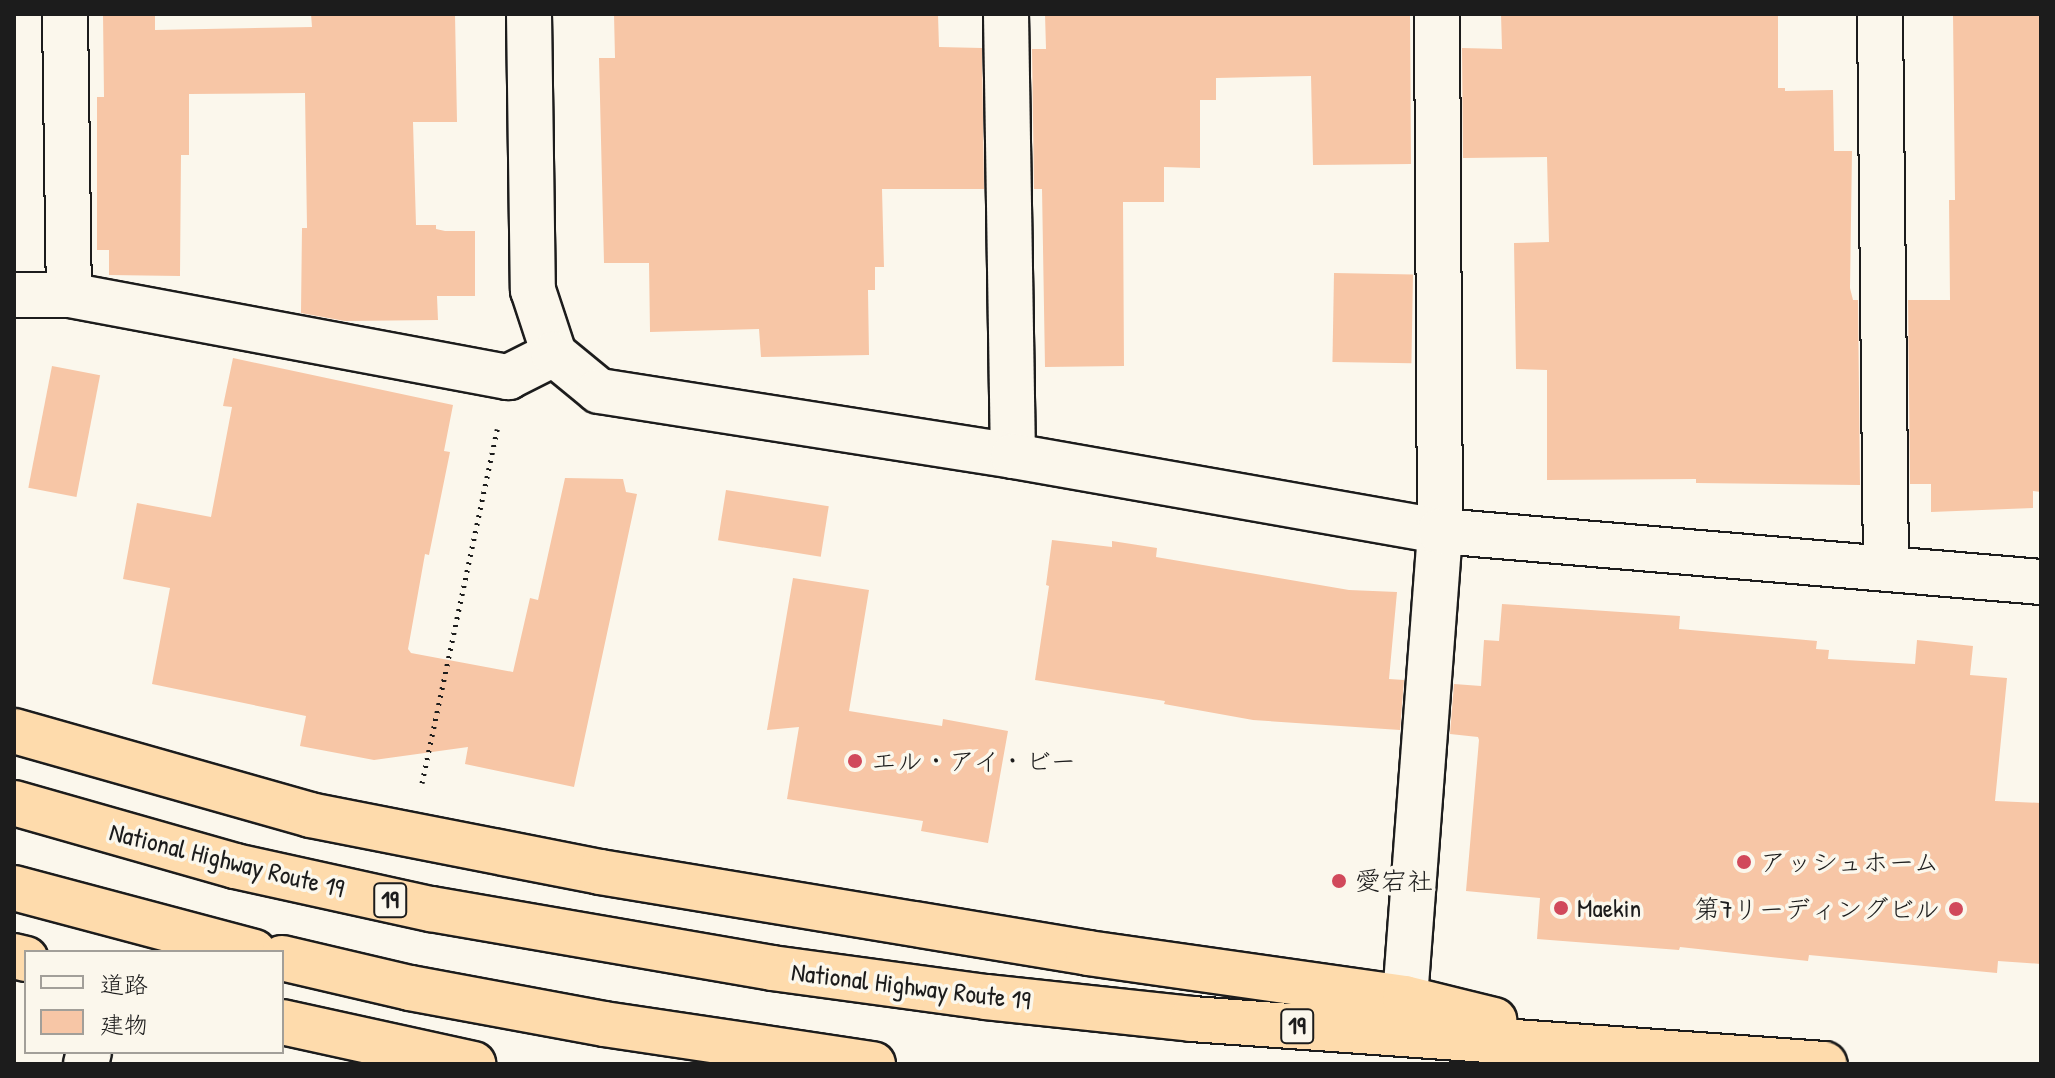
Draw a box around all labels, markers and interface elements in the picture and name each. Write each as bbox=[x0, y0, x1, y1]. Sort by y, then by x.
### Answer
place label: エル・アイ・ビー bbox=[871, 745, 1078, 777]
marker: エル・アイ・ビー bbox=[846, 752, 864, 770]
street label: National Highway Route 19 bbox=[106, 816, 348, 904]
place label: アッシュホーム bbox=[1760, 846, 1942, 878]
marker: アッシュホーム bbox=[1735, 853, 1753, 871]
place label: 愛宕社 bbox=[1355, 865, 1433, 897]
marker: 愛宕社 bbox=[1330, 872, 1348, 890]
road number: 19 bbox=[372, 880, 408, 920]
place label: Maekin bbox=[1577, 892, 1641, 924]
place label: 第7リーディングビル bbox=[1693, 893, 1940, 925]
marker: Maekin bbox=[1552, 899, 1570, 917]
marker: 第7リーディングビル bbox=[1947, 900, 1965, 918]
legend bbox=[24, 950, 284, 1054]
street label: National Highway Route 19 bbox=[790, 956, 1032, 1016]
text: 道路 bbox=[100, 968, 148, 1000]
road number: 19 bbox=[1279, 1006, 1315, 1046]
text: 建物 bbox=[100, 1008, 148, 1040]

